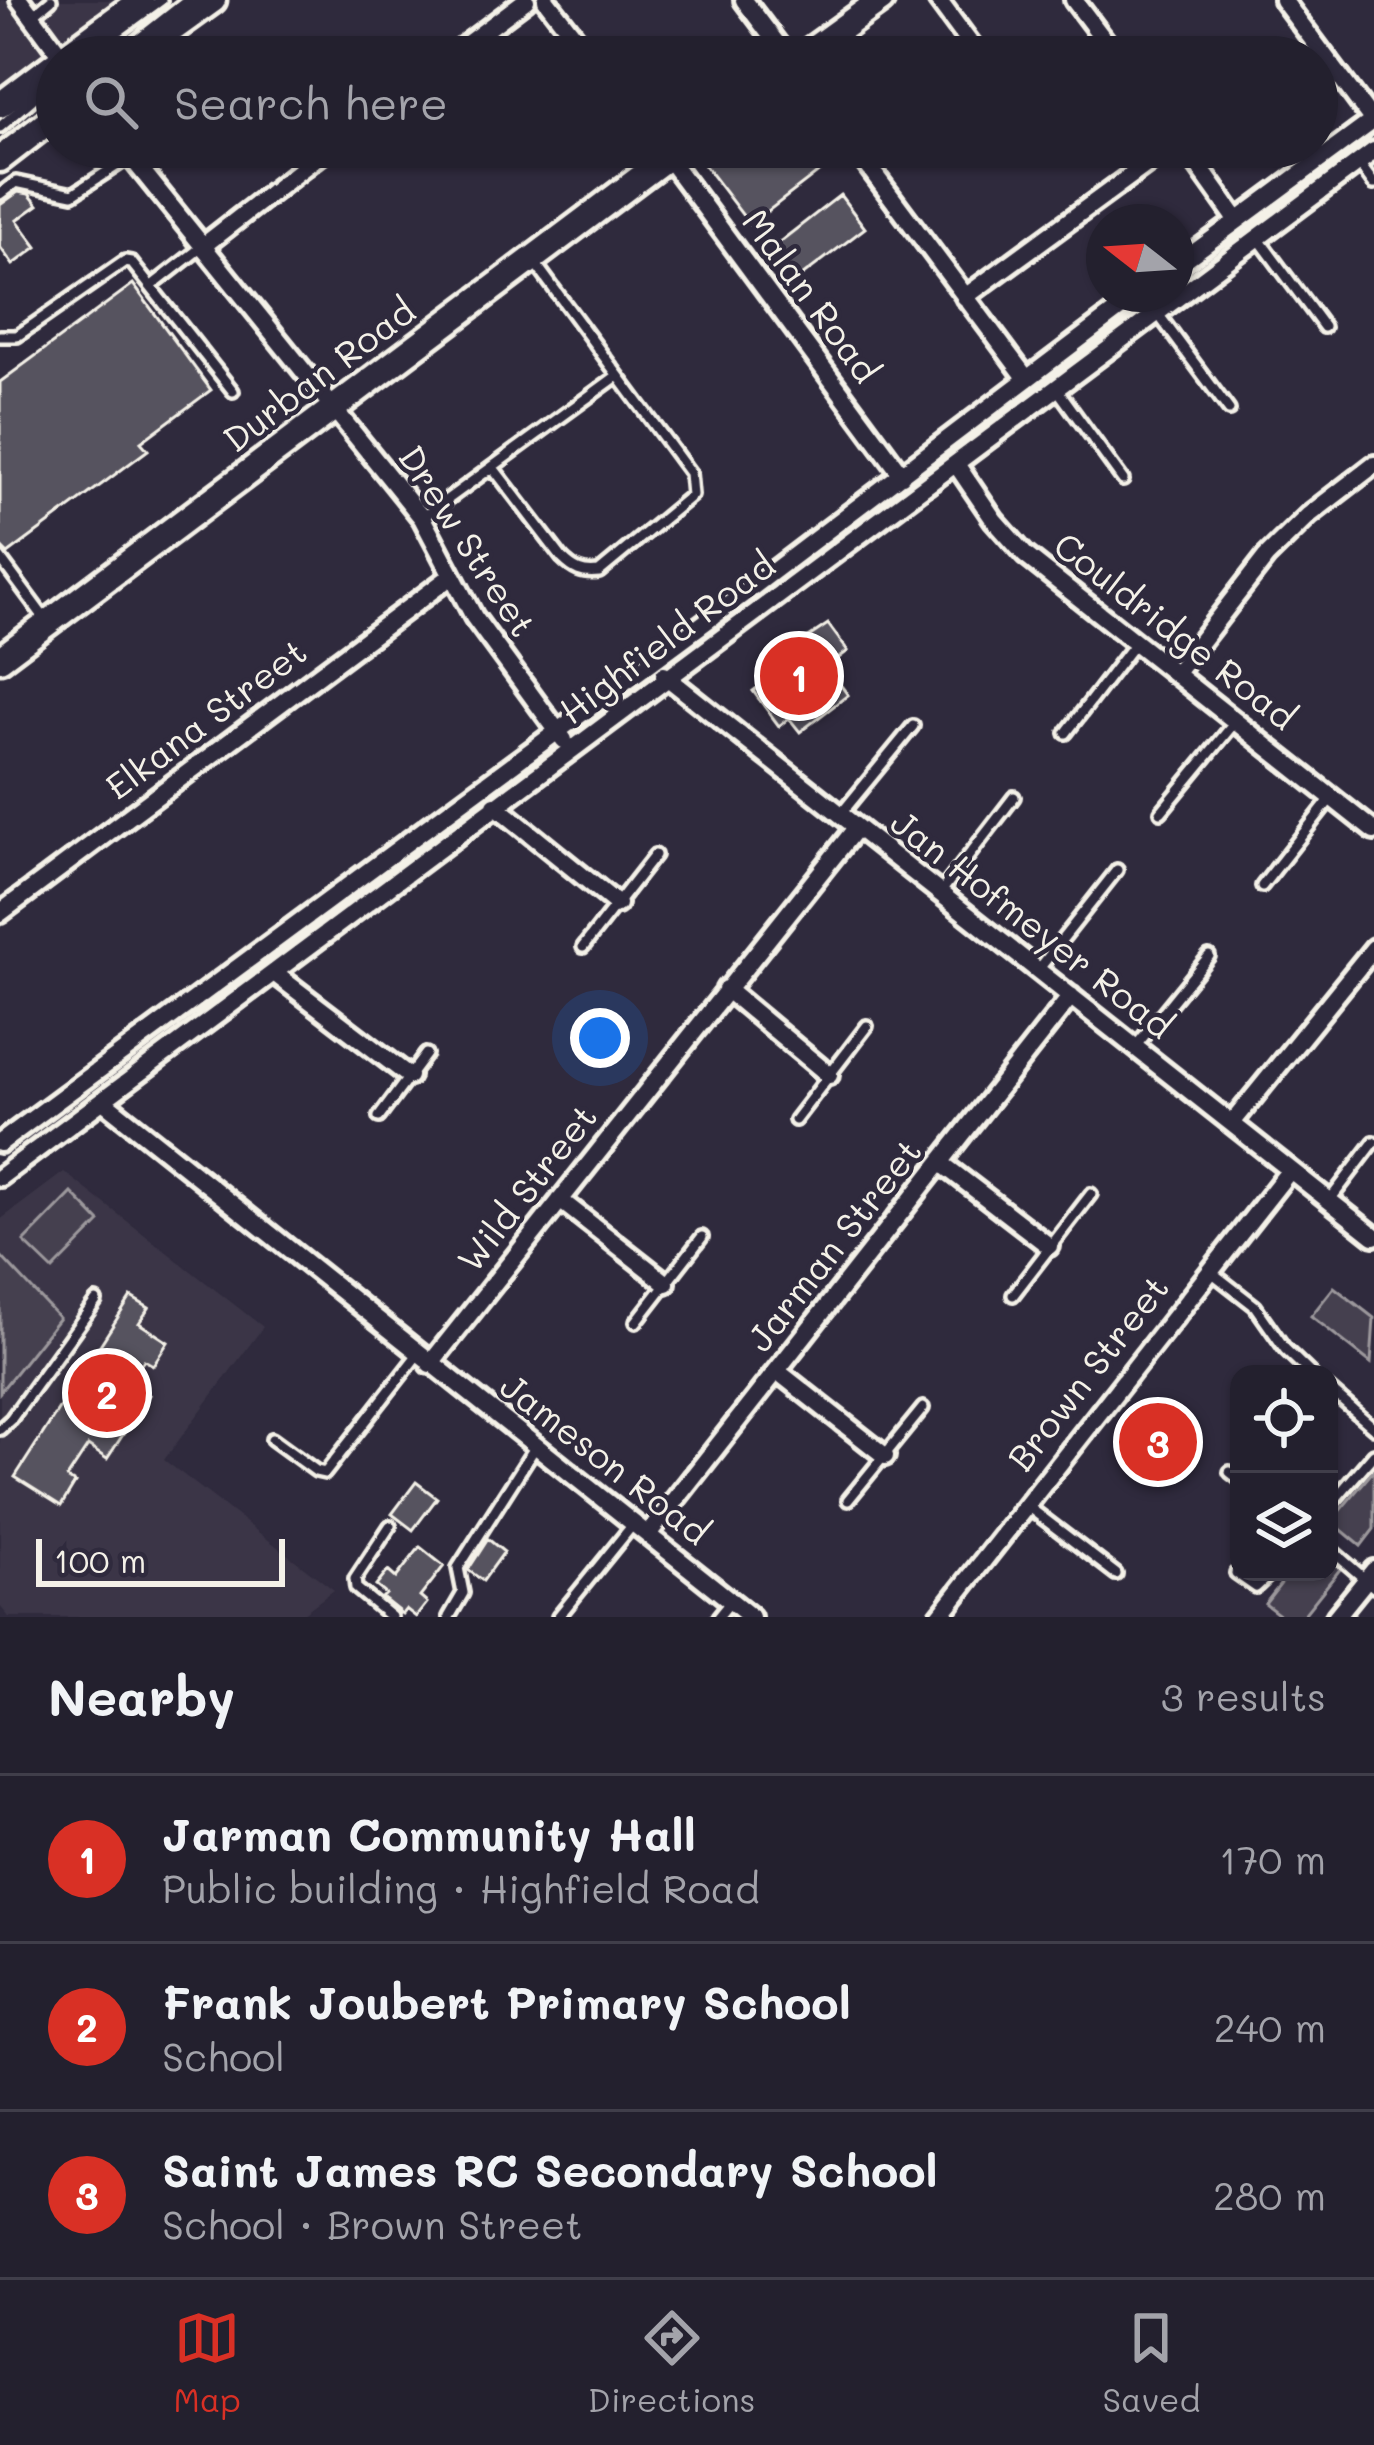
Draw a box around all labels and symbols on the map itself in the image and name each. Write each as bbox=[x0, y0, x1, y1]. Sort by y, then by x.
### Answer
street label: Malan Road bbox=[733, 199, 891, 391]
north arrow bbox=[1086, 204, 1194, 312]
street label: Durban Road bbox=[213, 286, 424, 461]
street label: Drew Street bbox=[389, 435, 548, 645]
street label: Couldridge Road bbox=[1045, 521, 1307, 739]
street label: Highfield Road bbox=[549, 540, 783, 733]
street label: Elkana Street bbox=[95, 627, 315, 809]
pin: 1 bbox=[760, 631, 838, 721]
street label: Jan Hofmeyer Road bbox=[882, 798, 1184, 1049]
your location bbox=[570, 1008, 630, 1068]
street label: Wild Street bbox=[446, 1094, 606, 1281]
street label: Jarman Street bbox=[735, 1128, 931, 1360]
street label: Brown Street bbox=[996, 1265, 1178, 1479]
pin: 2 bbox=[68, 1348, 146, 1438]
street label: Jameson Road bbox=[492, 1361, 720, 1554]
pin: 3 bbox=[1119, 1397, 1197, 1487]
scale bar bbox=[36, 1533, 285, 1586]

